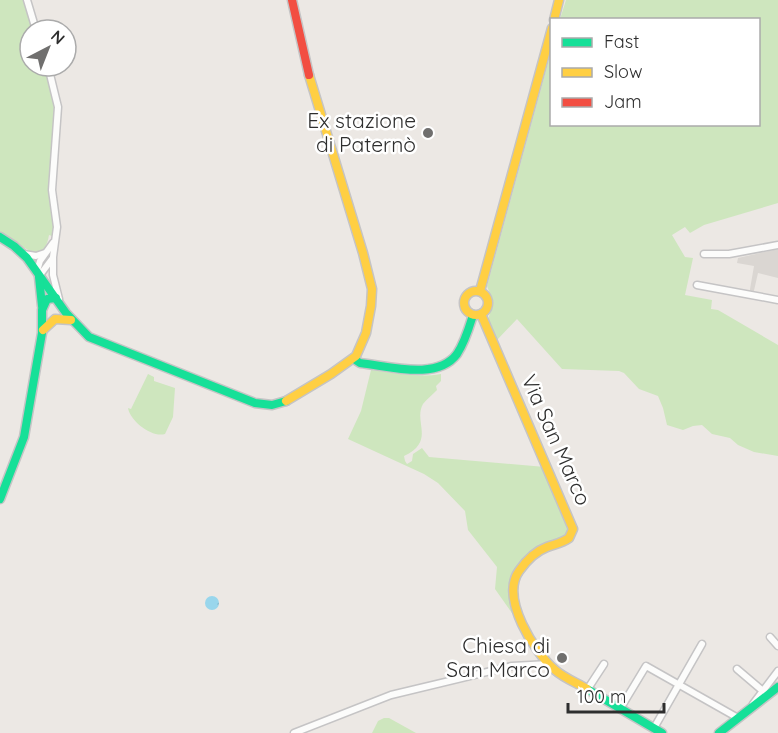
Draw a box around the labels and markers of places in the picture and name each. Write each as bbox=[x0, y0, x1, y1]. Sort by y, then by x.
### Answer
place label: Ex stazione di Paternò bbox=[307, 107, 416, 157]
marker: Ex stazione di Paternò bbox=[421, 126, 435, 140]
place label: Chiesa di San Marco bbox=[446, 632, 550, 682]
marker: Chiesa di San Marco bbox=[555, 651, 569, 665]

